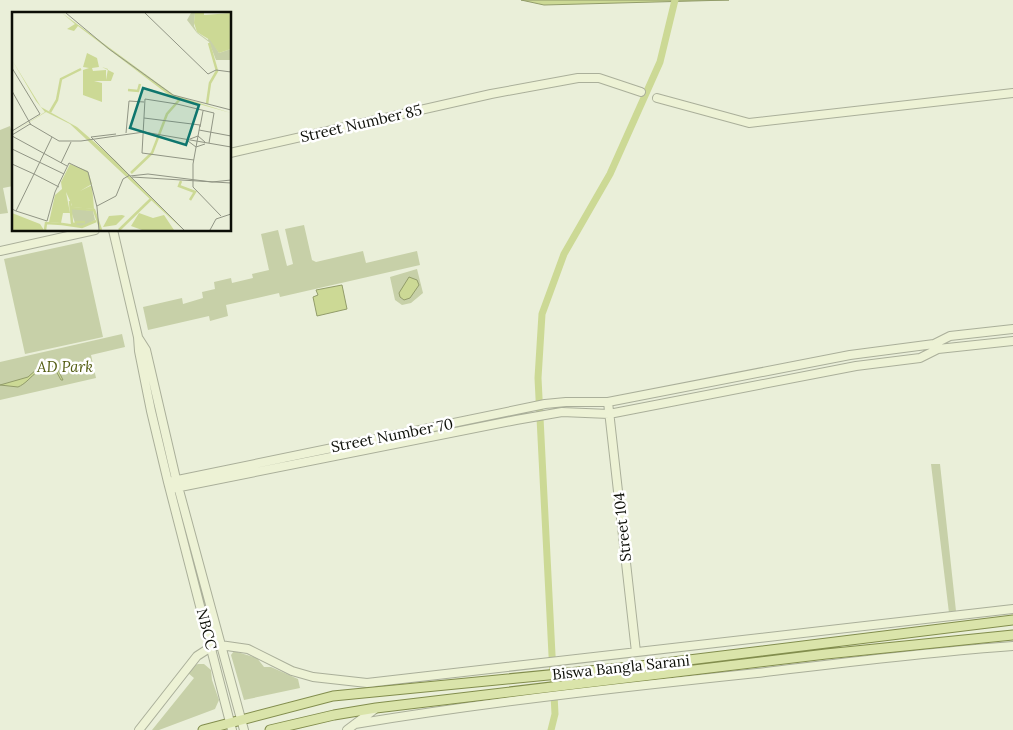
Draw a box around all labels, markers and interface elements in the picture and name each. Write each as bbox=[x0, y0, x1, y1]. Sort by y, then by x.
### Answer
inset map bbox=[12, 12, 231, 231]
street label: Street Number 85 bbox=[298, 100, 424, 146]
park label: AD Park bbox=[36, 357, 93, 376]
street label: Street Number 70 bbox=[329, 414, 455, 456]
street label: Street 104 bbox=[609, 492, 635, 562]
street label: NBCC bbox=[193, 606, 221, 652]
street label: Biswa Bangla Sarani bbox=[551, 650, 691, 684]

